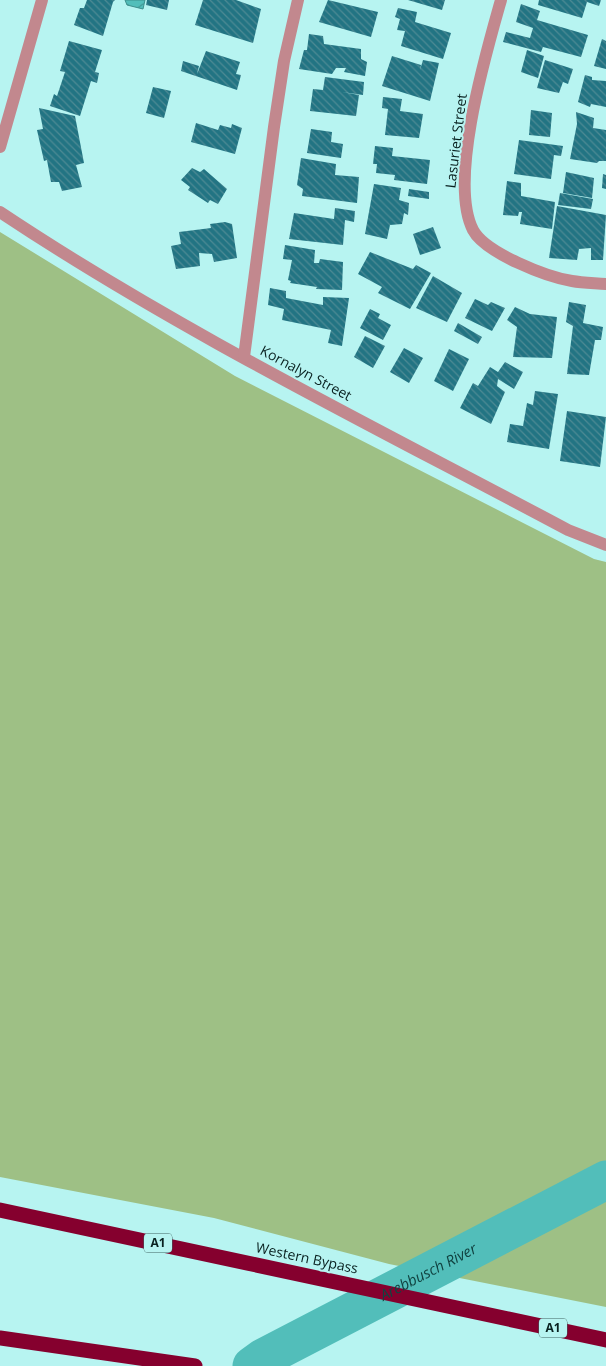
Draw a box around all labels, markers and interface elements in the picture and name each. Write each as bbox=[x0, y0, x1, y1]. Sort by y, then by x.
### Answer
street label: Lasuriet Street bbox=[440, 93, 471, 189]
street label: Kornalyn Street bbox=[257, 340, 355, 405]
road number: A1 bbox=[144, 1234, 172, 1252]
street label: Western Bypass bbox=[254, 1237, 360, 1278]
water label: Arebbusch River bbox=[375, 1237, 481, 1305]
road number: A1 bbox=[539, 1319, 567, 1338]

